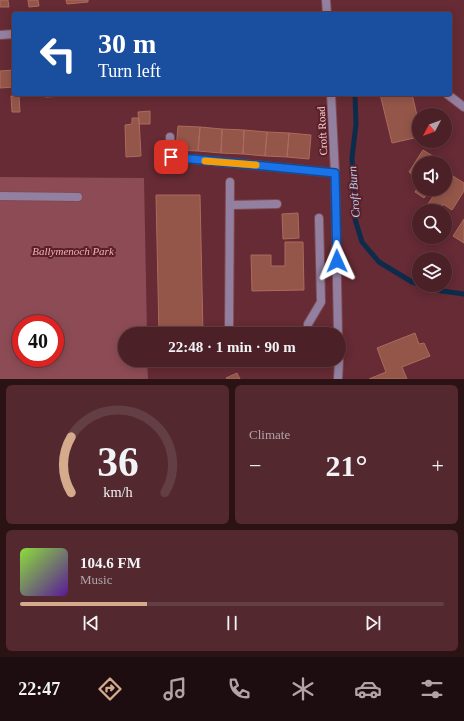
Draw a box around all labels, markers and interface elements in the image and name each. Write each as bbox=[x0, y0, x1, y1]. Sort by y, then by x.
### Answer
icon: left bbox=[32, 28, 84, 80]
text: 30 m bbox=[98, 28, 156, 59]
text: Turn left bbox=[98, 61, 161, 81]
street label: Croft Road bbox=[315, 106, 329, 156]
north arrow bbox=[412, 108, 452, 148]
map controls bbox=[412, 108, 452, 292]
pin bbox=[154, 140, 188, 174]
icon: arrive bbox=[160, 146, 182, 168]
button: sound bbox=[412, 156, 452, 196]
water label: Croft Burn bbox=[345, 166, 363, 218]
button: search bbox=[412, 204, 452, 244]
position arrow bbox=[316, 240, 358, 282]
park label: Ballymenoch Park bbox=[32, 245, 115, 257]
button: layers bbox=[412, 252, 452, 292]
speed limit sign: 40 bbox=[12, 315, 64, 367]
text: 22:48 · 1 min · 90 m bbox=[168, 339, 296, 355]
text: Climate bbox=[249, 427, 290, 442]
text: 36 bbox=[97, 438, 138, 484]
text: 21° bbox=[326, 449, 368, 482]
text: − bbox=[249, 453, 261, 478]
text: + bbox=[432, 453, 444, 478]
text: km/h bbox=[103, 483, 132, 499]
text: 104.6 FM bbox=[80, 555, 141, 571]
text: Music bbox=[80, 572, 113, 587]
icon: previous bbox=[80, 612, 102, 634]
icon: pause bbox=[221, 612, 243, 634]
icon: next bbox=[362, 612, 384, 634]
icon: directions bbox=[96, 675, 124, 703]
icon: music bbox=[161, 675, 189, 703]
icon: phone bbox=[225, 675, 253, 703]
icon: climate bbox=[289, 675, 317, 703]
icon: car bbox=[354, 675, 382, 703]
icon: filters bbox=[418, 675, 446, 703]
text: 22:47 bbox=[18, 679, 60, 699]

